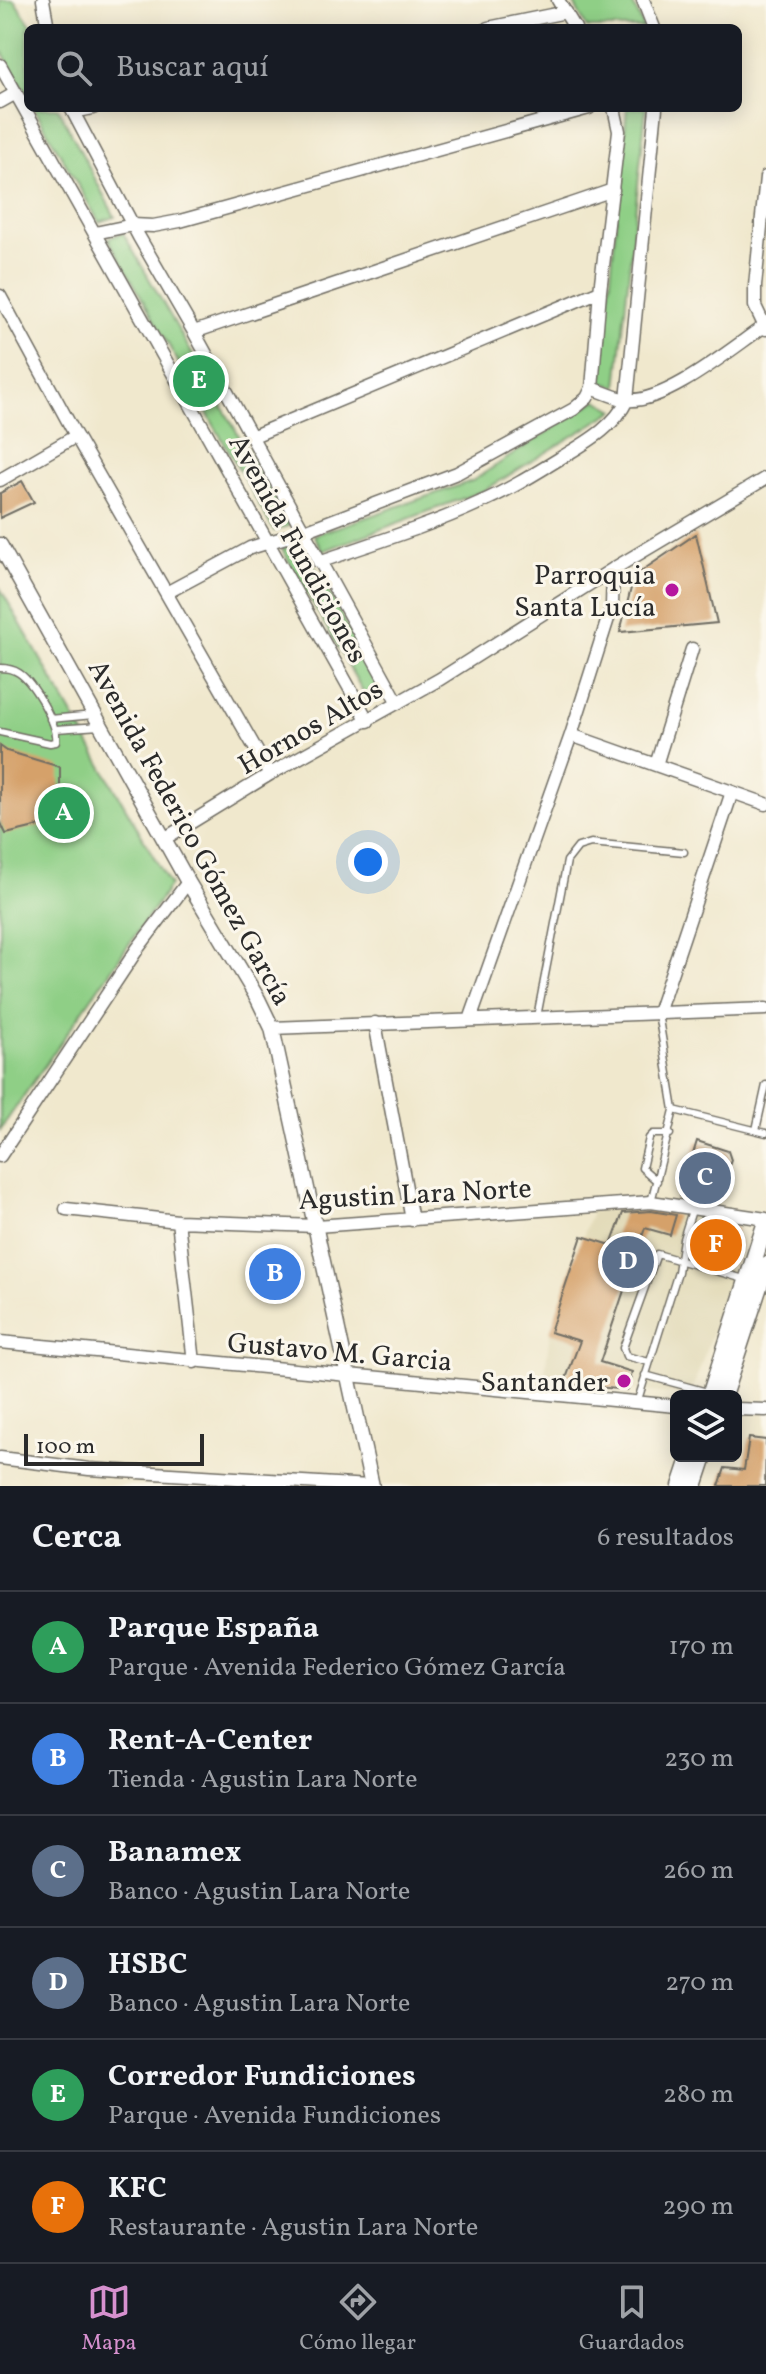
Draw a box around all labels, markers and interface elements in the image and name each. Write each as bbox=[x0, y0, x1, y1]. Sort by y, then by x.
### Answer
search box bbox=[24, 24, 742, 112]
icon: search bbox=[52, 46, 96, 90]
text: Buscar aquí bbox=[116, 47, 269, 89]
pin: E bbox=[173, 351, 225, 411]
street label: Avenida Fundiciones bbox=[218, 428, 376, 670]
place label: Parroquia Santa Lucía bbox=[514, 557, 656, 628]
marker: Parroquia Santa Lucía bbox=[663, 581, 681, 599]
street label: Avenida Federico Gómez García bbox=[77, 653, 300, 1013]
street label: Hornos Altos bbox=[232, 671, 391, 785]
pin: A bbox=[38, 783, 90, 843]
your location bbox=[348, 842, 388, 882]
pin: C bbox=[679, 1148, 731, 1208]
street label: Agustin Lara Norte bbox=[298, 1170, 533, 1221]
pin: F bbox=[690, 1215, 742, 1275]
pin: D bbox=[602, 1232, 654, 1292]
pin: B bbox=[249, 1244, 301, 1304]
street label: Gustavo M. Garcia bbox=[226, 1324, 454, 1383]
place label: Santander bbox=[481, 1364, 608, 1403]
marker: Santander bbox=[615, 1372, 633, 1390]
map controls bbox=[670, 1390, 742, 1462]
button: layers bbox=[670, 1390, 742, 1462]
scale bar bbox=[24, 1430, 204, 1466]
text: 100 m bbox=[36, 1432, 95, 1463]
text: Cerca bbox=[32, 1515, 122, 1562]
text: 6 resultados bbox=[597, 1520, 734, 1556]
text: Parque España bbox=[108, 1608, 319, 1650]
text: A bbox=[49, 1629, 67, 1665]
text: 170 m bbox=[669, 1629, 734, 1665]
text: Parque · Avenida Federico Gómez García bbox=[108, 1650, 566, 1686]
text: Rent-A-Center bbox=[108, 1720, 312, 1762]
text: B bbox=[49, 1741, 67, 1777]
text: 230 m bbox=[664, 1741, 734, 1777]
text: Tienda · Agustin Lara Norte bbox=[108, 1762, 418, 1798]
text: Banamex bbox=[108, 1832, 241, 1874]
text: C bbox=[50, 1853, 66, 1889]
text: 260 m bbox=[663, 1853, 734, 1889]
text: Banco · Agustin Lara Norte bbox=[108, 1874, 410, 1910]
text: HSBC bbox=[108, 1944, 188, 1986]
text: D bbox=[48, 1965, 68, 2001]
text: 270 m bbox=[665, 1965, 734, 2001]
text: Banco · Agustin Lara Norte bbox=[108, 1986, 410, 2022]
text: Corredor Fundiciones bbox=[108, 2056, 416, 2098]
text: E bbox=[50, 2077, 66, 2113]
text: 280 m bbox=[663, 2077, 734, 2113]
text: Parque · Avenida Fundiciones bbox=[108, 2098, 441, 2134]
text: KFC bbox=[108, 2168, 167, 2210]
text: F bbox=[50, 2189, 66, 2225]
text: 290 m bbox=[662, 2189, 734, 2225]
text: Restaurante · Agustin Lara Norte bbox=[108, 2210, 478, 2246]
tab: Mapa bbox=[81, 2280, 136, 2359]
tab: Cómo llegar bbox=[299, 2280, 416, 2359]
tab: Guardados bbox=[579, 2280, 685, 2359]

